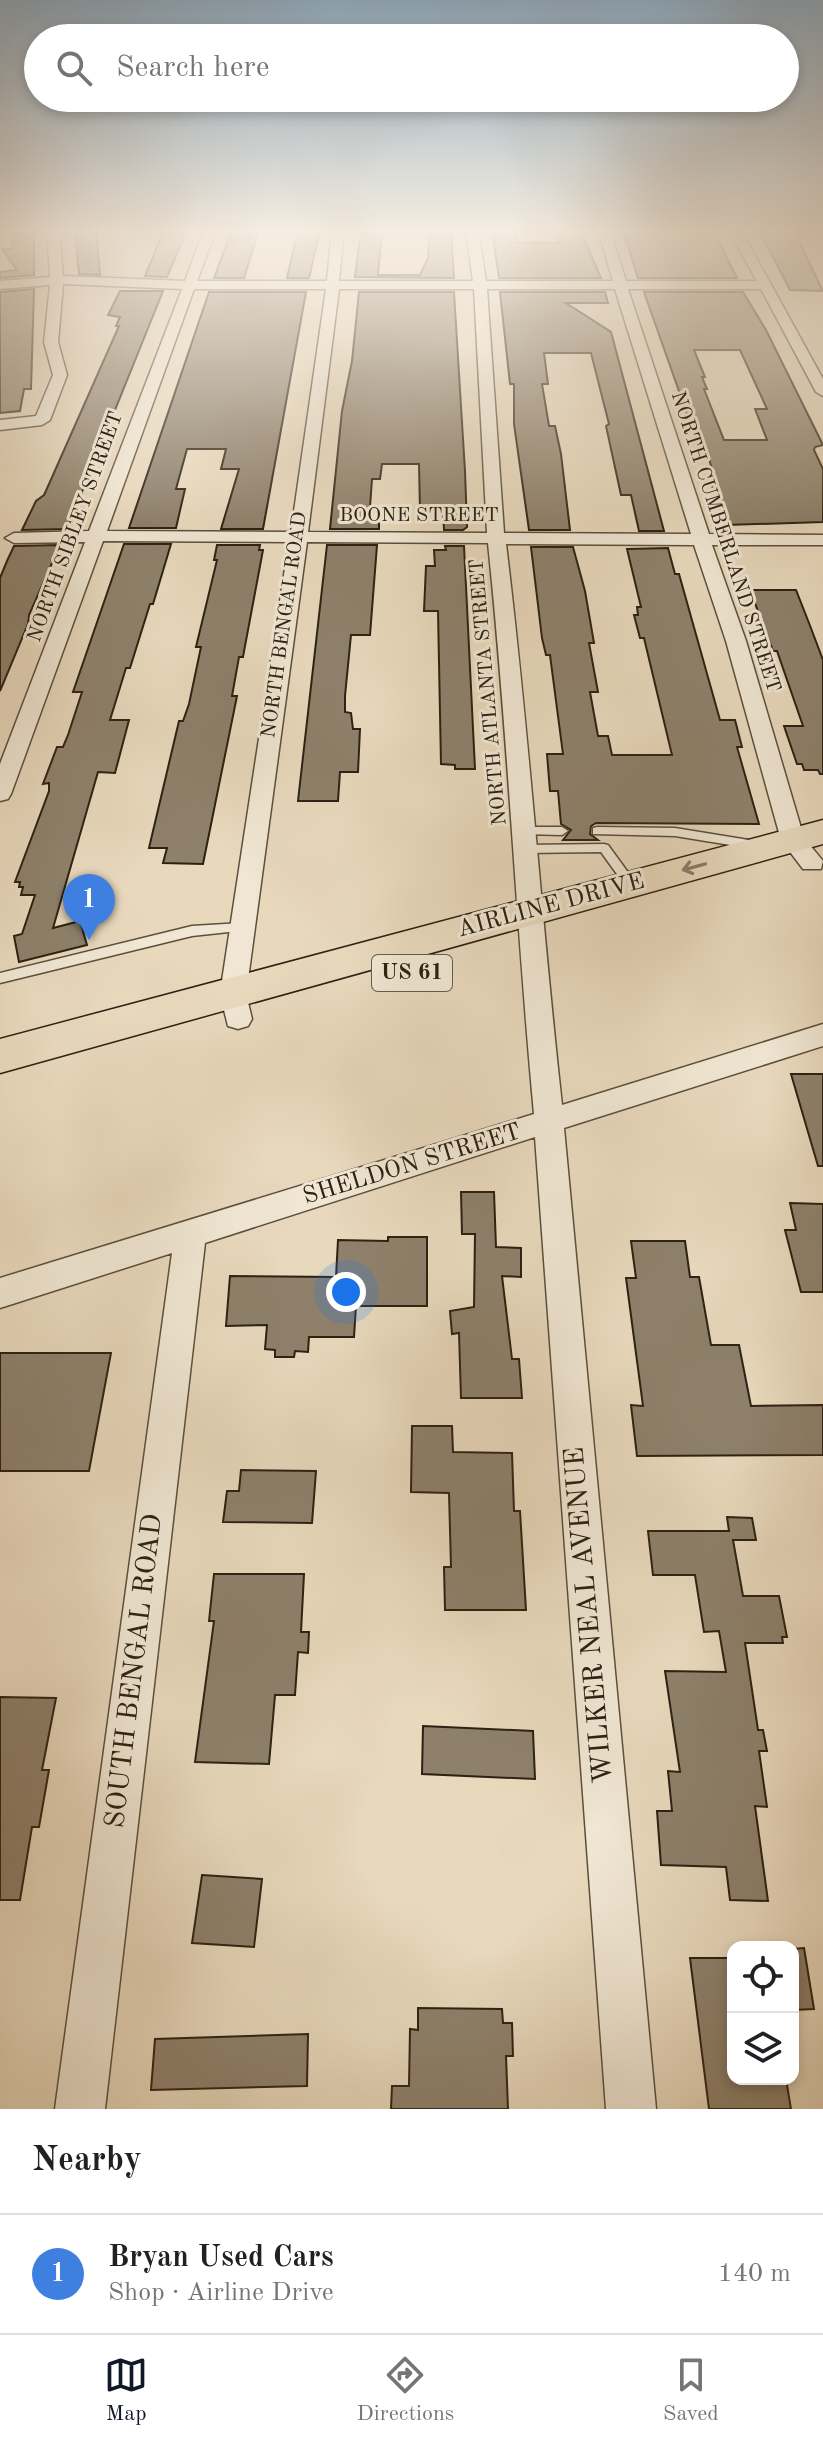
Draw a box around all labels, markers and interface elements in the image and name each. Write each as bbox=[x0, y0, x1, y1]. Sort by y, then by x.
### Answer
search box bbox=[24, 24, 799, 112]
icon: search bbox=[52, 46, 96, 90]
text: Search here bbox=[116, 53, 270, 83]
street label: NORTH CUMBERLAND STREET bbox=[667, 389, 783, 695]
street label: NORTH SIBLEY STREET bbox=[25, 409, 127, 645]
street label: BOONE STREET bbox=[339, 506, 499, 526]
street label: NORTH BENGAL ROAD bbox=[259, 511, 311, 739]
street label: NORTH ATLANTA STREET bbox=[467, 558, 511, 826]
one-way arrow bbox=[681, 861, 707, 876]
street label: AIRLINE DRIVE bbox=[455, 869, 647, 943]
pin: 1 bbox=[63, 874, 115, 940]
road number: US 61 bbox=[372, 955, 452, 991]
street label: SHELDON STREET bbox=[300, 1120, 524, 1210]
your location bbox=[326, 1272, 366, 1312]
street label: WILKER NEAL AVENUE bbox=[561, 1446, 619, 1784]
street label: SOUTH BENGAL ROAD bbox=[102, 1512, 168, 1830]
map controls bbox=[727, 1941, 799, 2085]
button: locate bbox=[727, 1941, 799, 2013]
button: layers bbox=[727, 2013, 799, 2085]
text: Nearby bbox=[32, 2144, 142, 2178]
text: Bryan Used Cars bbox=[108, 2243, 334, 2273]
text: 1 bbox=[50, 2261, 66, 2287]
text: 140 m bbox=[718, 2261, 791, 2287]
text: Shop · Airline Drive bbox=[108, 2280, 334, 2306]
tab: Map bbox=[104, 2353, 148, 2428]
tab: Directions bbox=[357, 2353, 454, 2428]
tab: Saved bbox=[663, 2353, 719, 2428]

